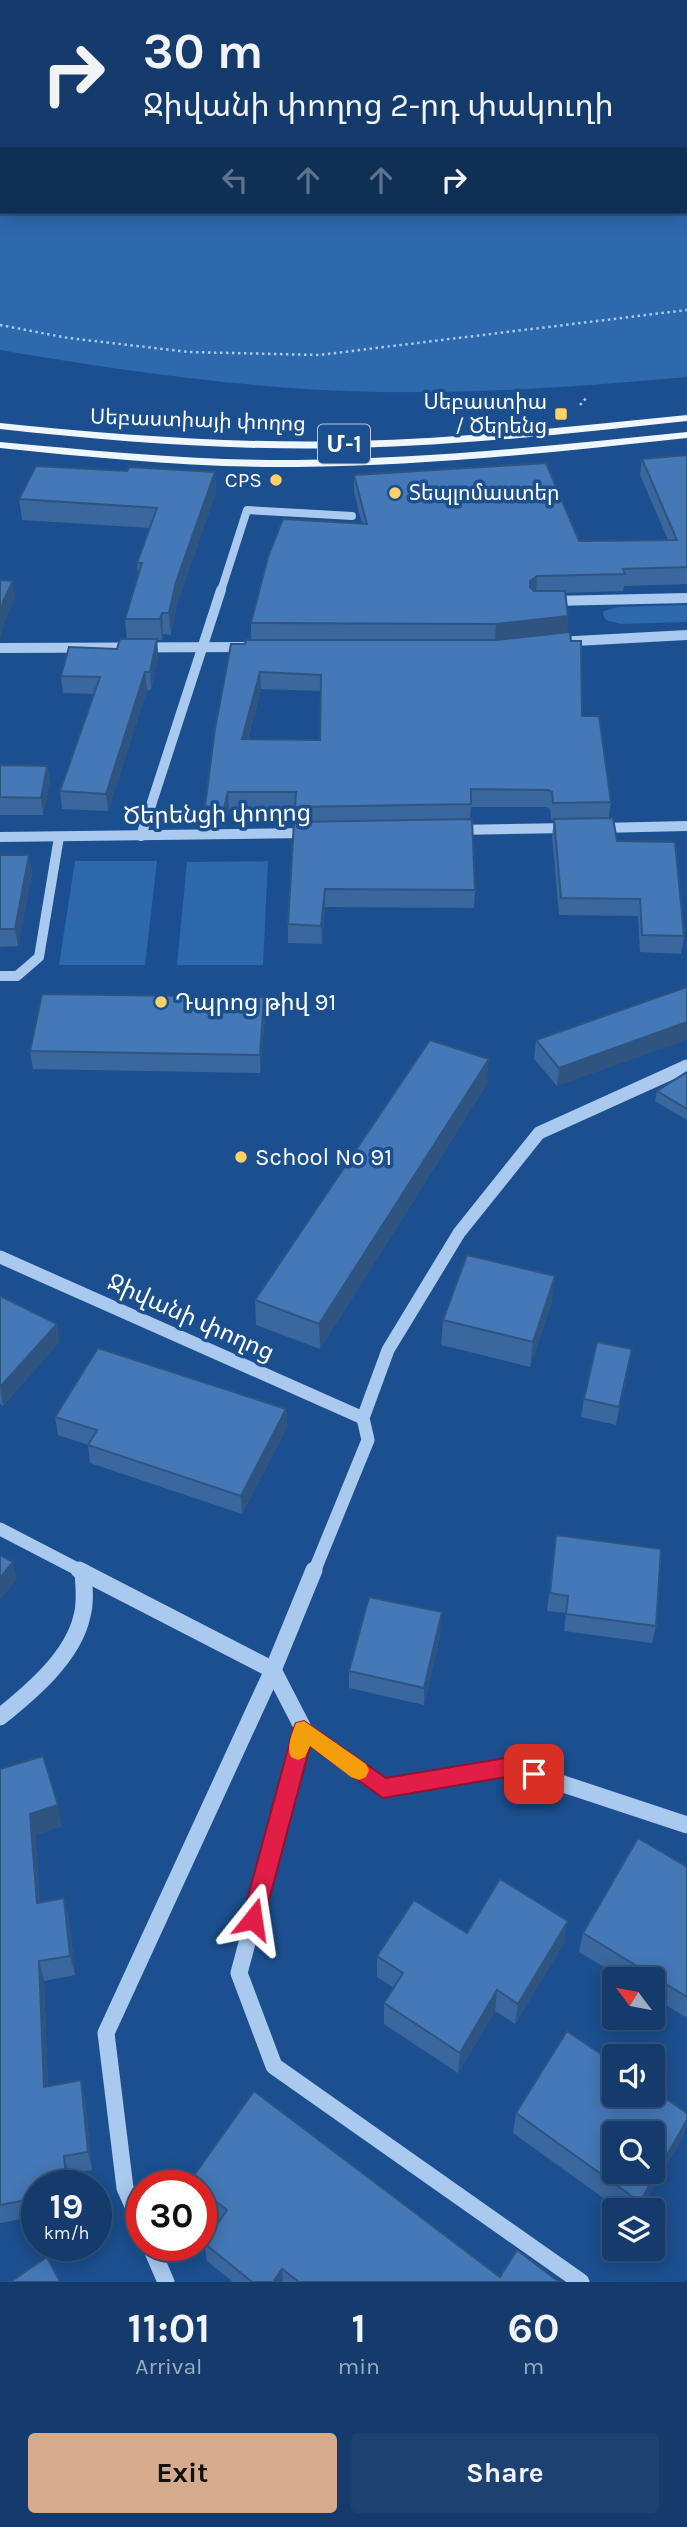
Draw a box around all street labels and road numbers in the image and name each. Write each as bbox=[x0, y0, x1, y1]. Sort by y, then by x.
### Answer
street label: Սեբաստիայի փողոց bbox=[90, 404, 306, 436]
road number: Մ-1 bbox=[318, 424, 370, 464]
street label: Ծերենցի փողոց bbox=[123, 798, 311, 830]
street label: Ջիվանի փողոց bbox=[103, 1268, 279, 1366]

